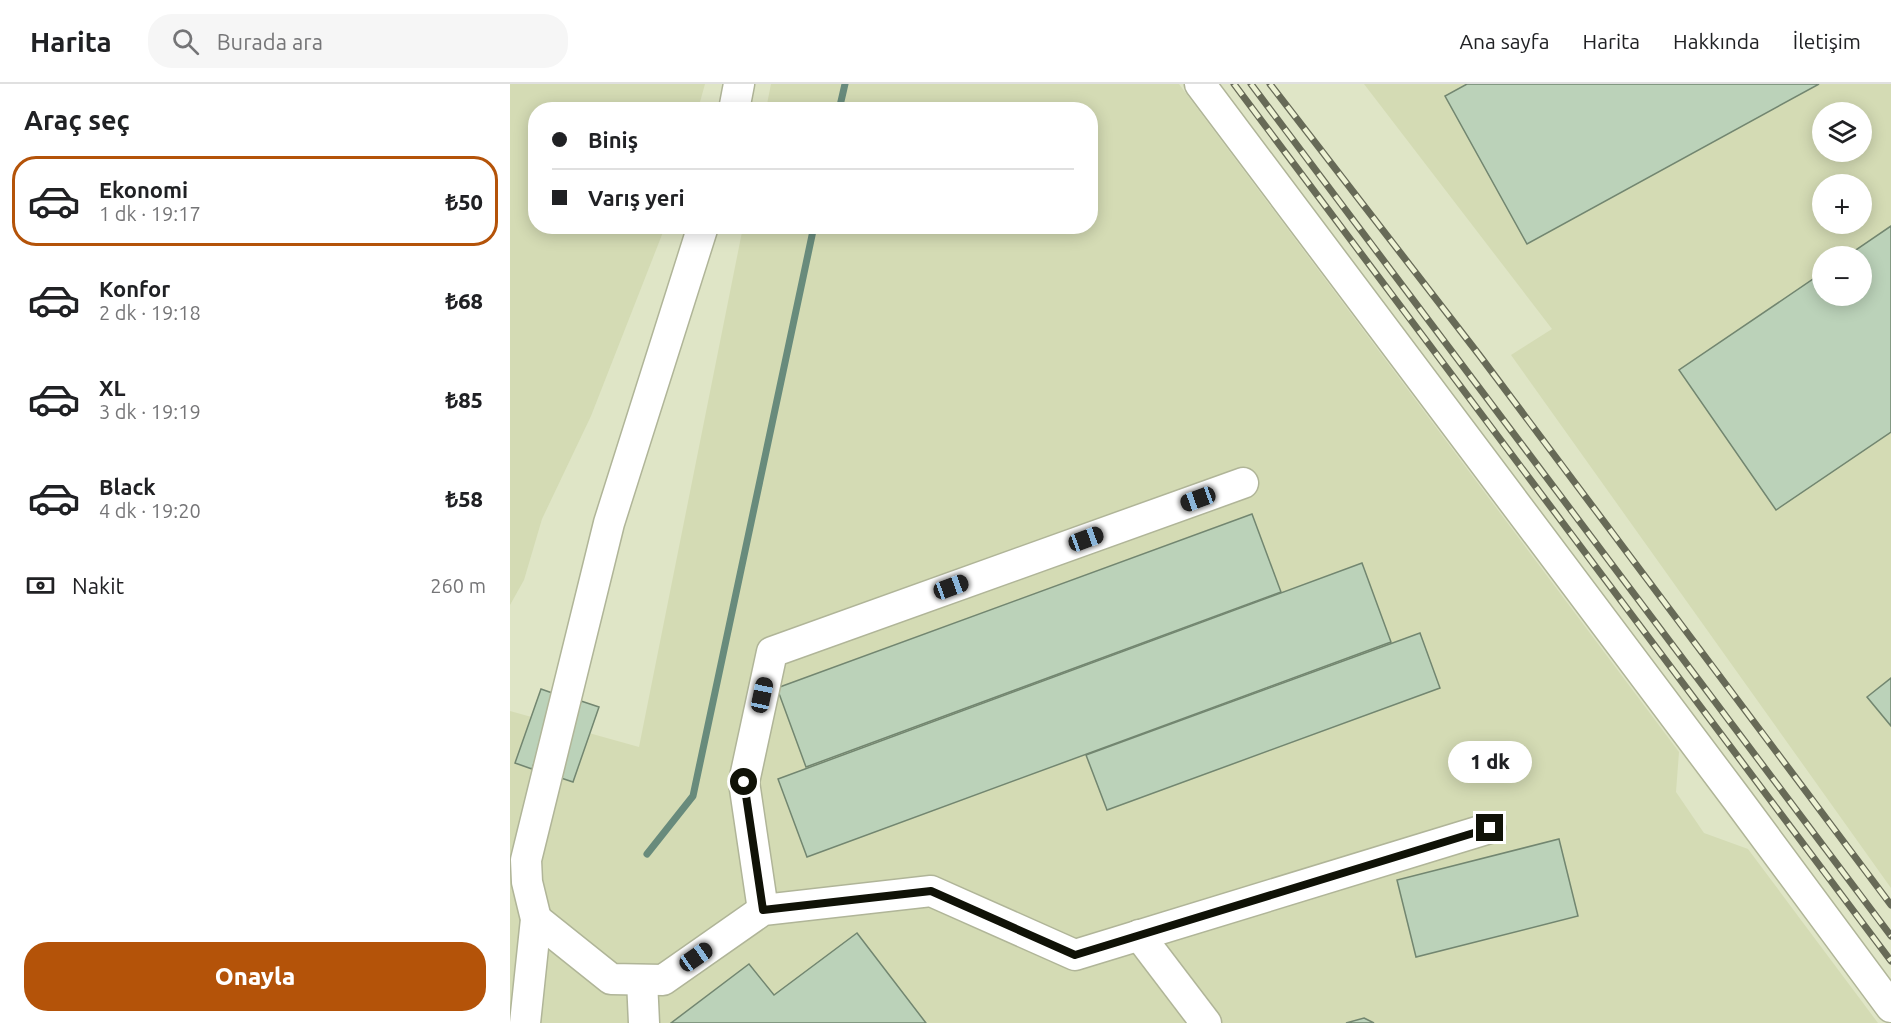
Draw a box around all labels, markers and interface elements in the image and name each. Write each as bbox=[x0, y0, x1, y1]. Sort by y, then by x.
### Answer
search box bbox=[148, 14, 568, 68]
icon: search bbox=[169, 25, 202, 58]
text: Harita bbox=[30, 26, 112, 57]
text: Burada ara bbox=[217, 29, 323, 54]
text: Ana sayfa bbox=[1459, 29, 1550, 53]
text: Harita bbox=[1583, 29, 1640, 53]
text: Hakkında bbox=[1673, 29, 1760, 53]
text: İletişim bbox=[1793, 29, 1861, 53]
map controls bbox=[1812, 102, 1872, 306]
button: layers bbox=[1812, 102, 1872, 162]
text: Araç seç bbox=[24, 105, 130, 135]
text: Biniş bbox=[588, 127, 638, 152]
icon: car bbox=[27, 174, 81, 228]
button: + bbox=[1812, 174, 1872, 234]
text: Ekonomi bbox=[99, 177, 188, 202]
text: Varış yeri bbox=[588, 185, 685, 210]
text: ₺50 bbox=[446, 189, 483, 214]
text: 1 dk · 19:17 bbox=[99, 202, 201, 225]
button: − bbox=[1812, 246, 1872, 306]
icon: car bbox=[27, 273, 81, 327]
text: Konfor bbox=[99, 276, 170, 301]
text: ₺68 bbox=[446, 288, 483, 313]
text: 2 dk · 19:18 bbox=[99, 301, 201, 324]
icon: car bbox=[27, 372, 81, 426]
text: XL bbox=[99, 375, 126, 400]
text: ₺85 bbox=[446, 387, 483, 412]
text: 3 dk · 19:19 bbox=[99, 400, 201, 423]
icon: car bbox=[27, 471, 81, 525]
text: Black bbox=[99, 474, 156, 499]
car bbox=[1178, 484, 1218, 514]
text: ₺58 bbox=[446, 486, 483, 511]
text: 4 dk · 19:20 bbox=[99, 499, 201, 522]
car bbox=[1066, 524, 1106, 554]
icon: cash bbox=[24, 569, 57, 602]
car bbox=[931, 572, 971, 602]
text: Nakit bbox=[72, 573, 124, 598]
text: 260 m bbox=[430, 574, 486, 597]
car bbox=[749, 676, 775, 714]
callout: 1 dk bbox=[1448, 741, 1532, 783]
text: 1 dk bbox=[1470, 750, 1510, 773]
route start bbox=[730, 768, 757, 795]
route end bbox=[1476, 814, 1503, 841]
car bbox=[676, 939, 716, 975]
button: Onayla bbox=[24, 942, 486, 1011]

